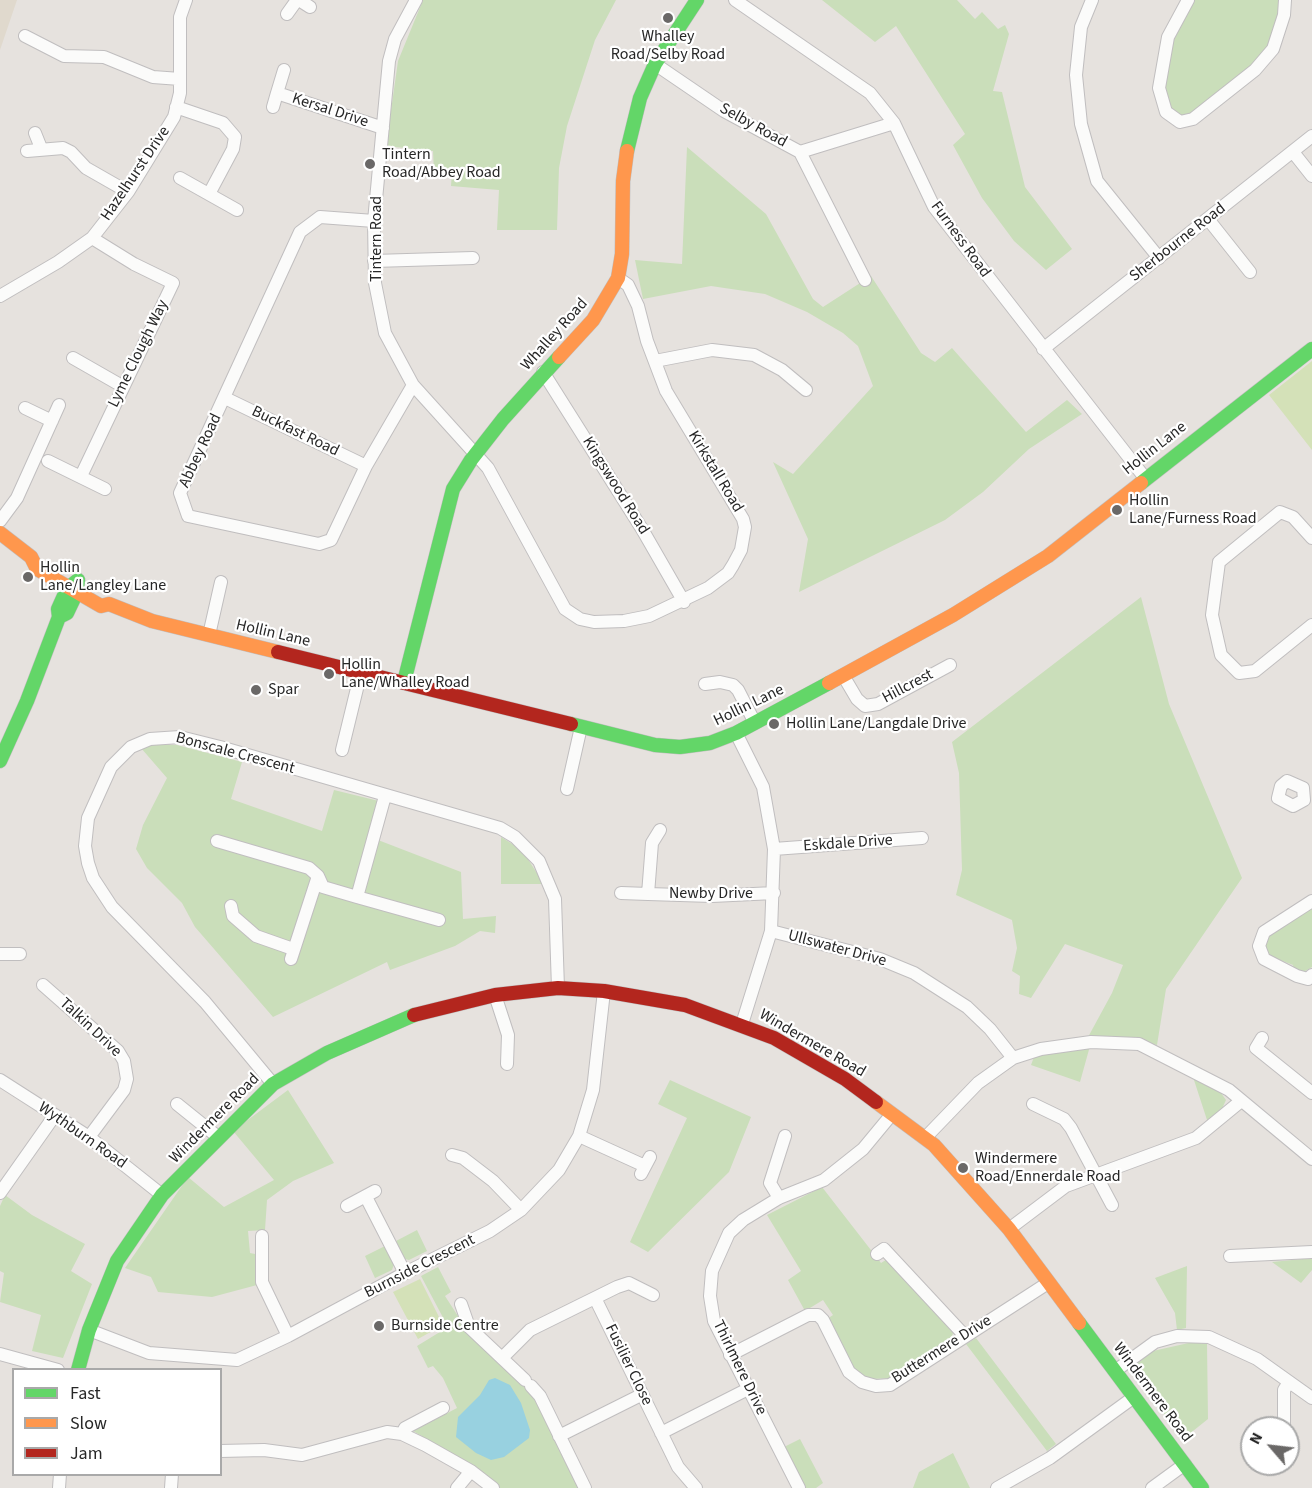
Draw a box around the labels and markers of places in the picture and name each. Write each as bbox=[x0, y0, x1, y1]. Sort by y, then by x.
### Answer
marker: Whalley Road/Selby Road bbox=[661, 11, 675, 25]
place label: Whalley Road/Selby Road bbox=[611, 27, 725, 65]
place label: Tintern Road/Abbey Road bbox=[382, 145, 501, 183]
marker: Tintern Road/Abbey Road bbox=[363, 157, 377, 171]
place label: Hollin Lane/Furness Road bbox=[1129, 491, 1257, 529]
marker: Hollin Lane/Furness Road bbox=[1110, 503, 1124, 517]
place label: Hollin Lane/Langley Lane bbox=[40, 558, 166, 596]
marker: Hollin Lane/Langley Lane bbox=[21, 570, 35, 584]
place label: Hollin Lane/Whalley Road bbox=[341, 655, 470, 693]
marker: Hollin Lane/Whalley Road bbox=[322, 667, 336, 681]
place label: Spar bbox=[268, 680, 299, 700]
marker: Spar bbox=[249, 683, 263, 697]
place label: Hollin Lane/Langdale Drive bbox=[786, 714, 967, 734]
marker: Hollin Lane/Langdale Drive bbox=[767, 717, 781, 731]
place label: Windermere Road/Ennerdale Road bbox=[975, 1149, 1121, 1187]
marker: Windermere Road/Ennerdale Road bbox=[956, 1161, 970, 1175]
place label: Burnside Centre bbox=[391, 1316, 499, 1336]
marker: Burnside Centre bbox=[372, 1319, 386, 1333]

